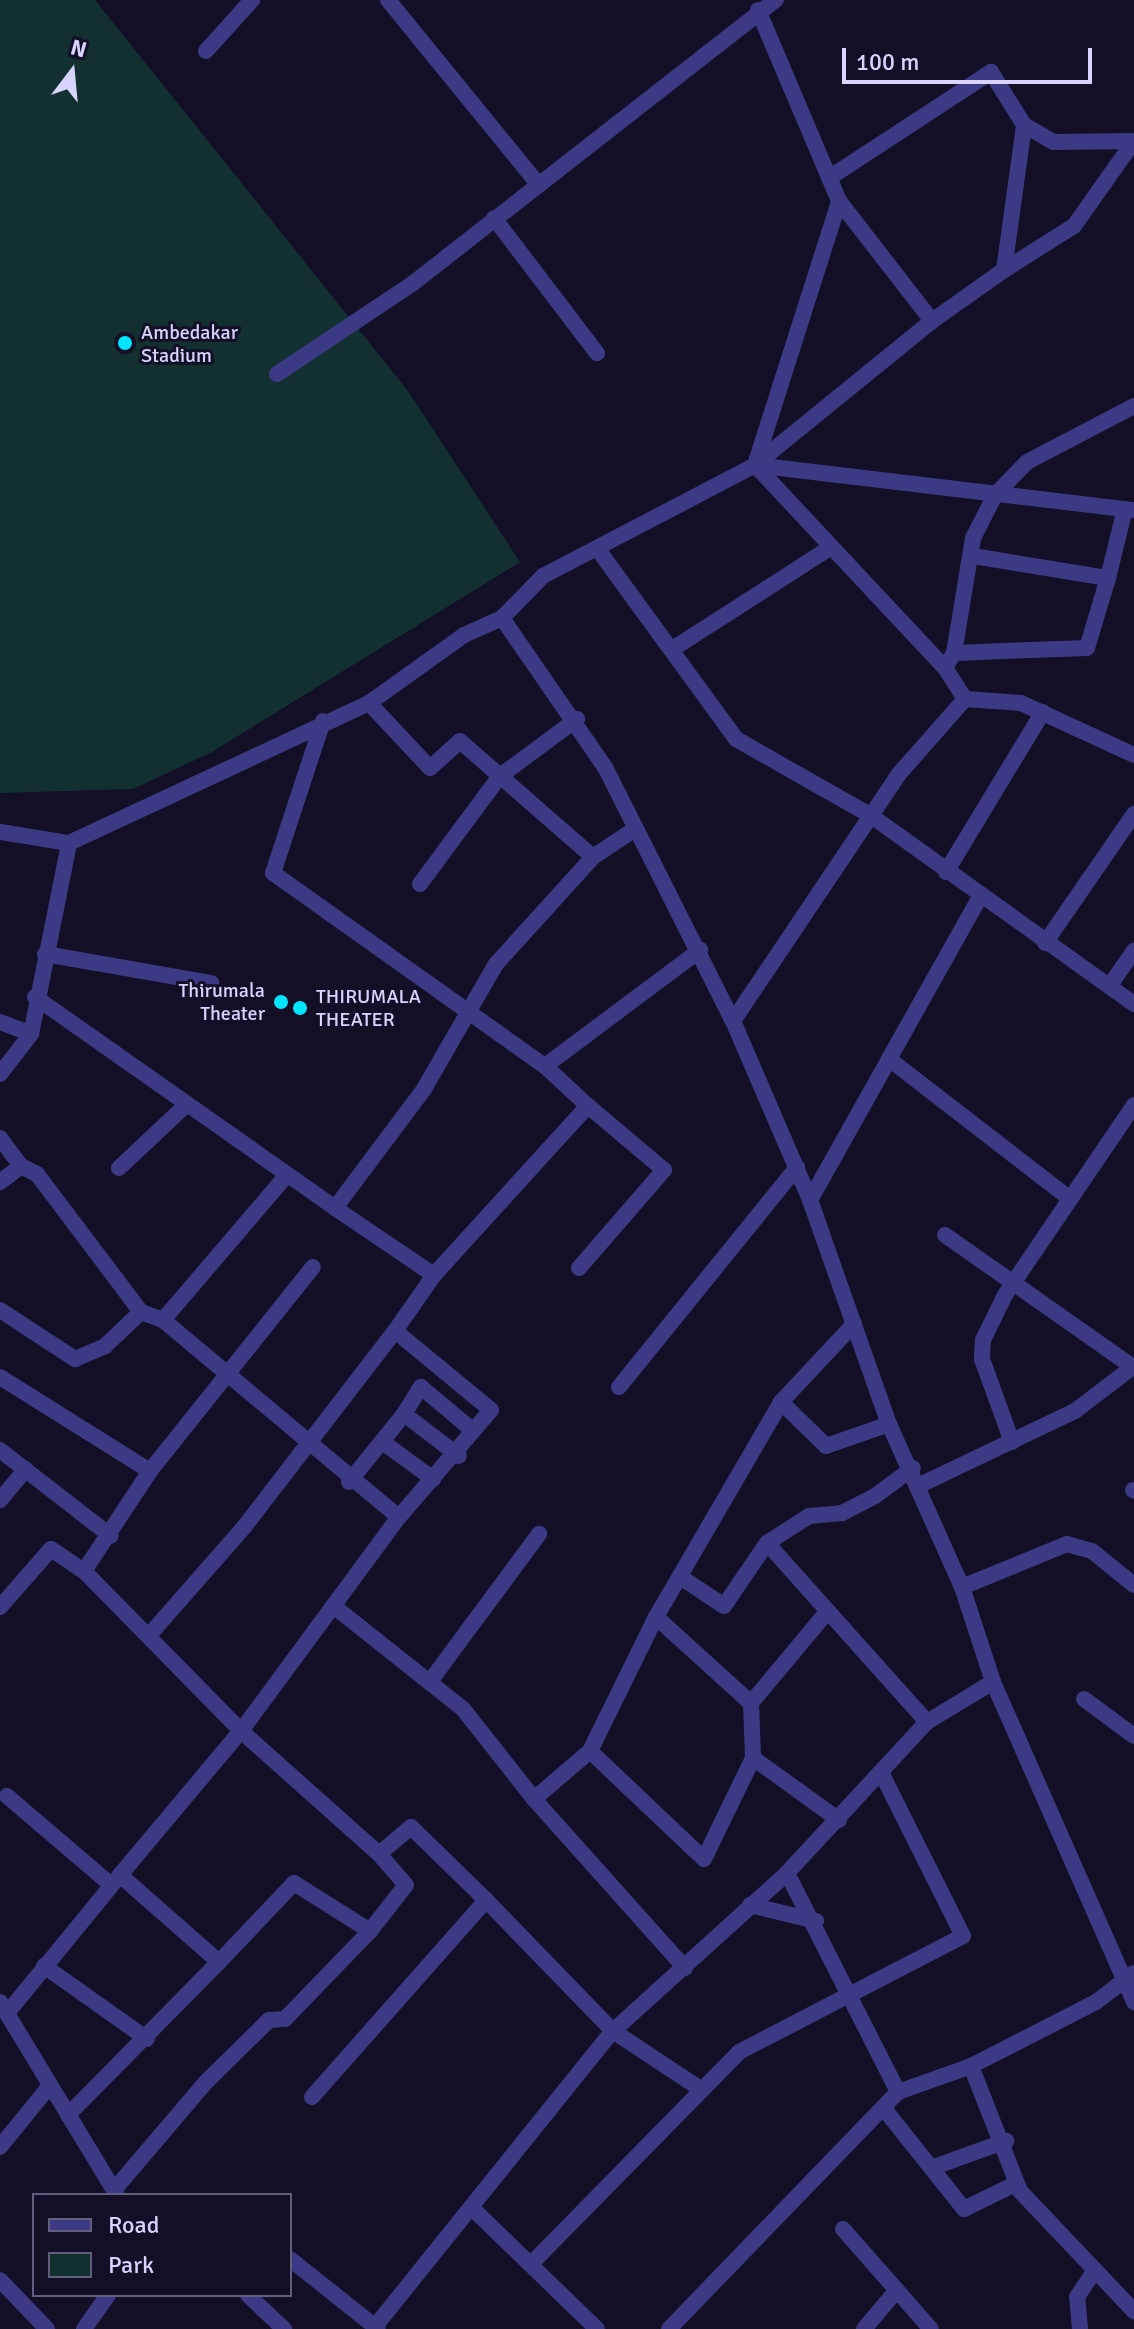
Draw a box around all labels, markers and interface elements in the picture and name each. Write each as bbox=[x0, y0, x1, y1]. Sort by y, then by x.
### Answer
north arrow bbox=[32, 32, 112, 112]
scale bar bbox=[846, 32, 1096, 82]
text: N bbox=[68, 33, 90, 64]
text: 100 m bbox=[856, 47, 919, 77]
place label: Ambedakar Stadium bbox=[141, 320, 238, 367]
marker: Ambedakar Stadium bbox=[116, 334, 134, 352]
place label: Thirumala Theater bbox=[178, 978, 265, 1025]
place label: THIRUMALA THEATER bbox=[316, 984, 421, 1031]
marker: Thirumala Theater bbox=[272, 993, 290, 1011]
marker: THIRUMALA THEATER bbox=[291, 999, 309, 1017]
legend bbox=[32, 2193, 292, 2297]
text: Road bbox=[108, 2210, 159, 2240]
text: Park bbox=[108, 2250, 154, 2280]

